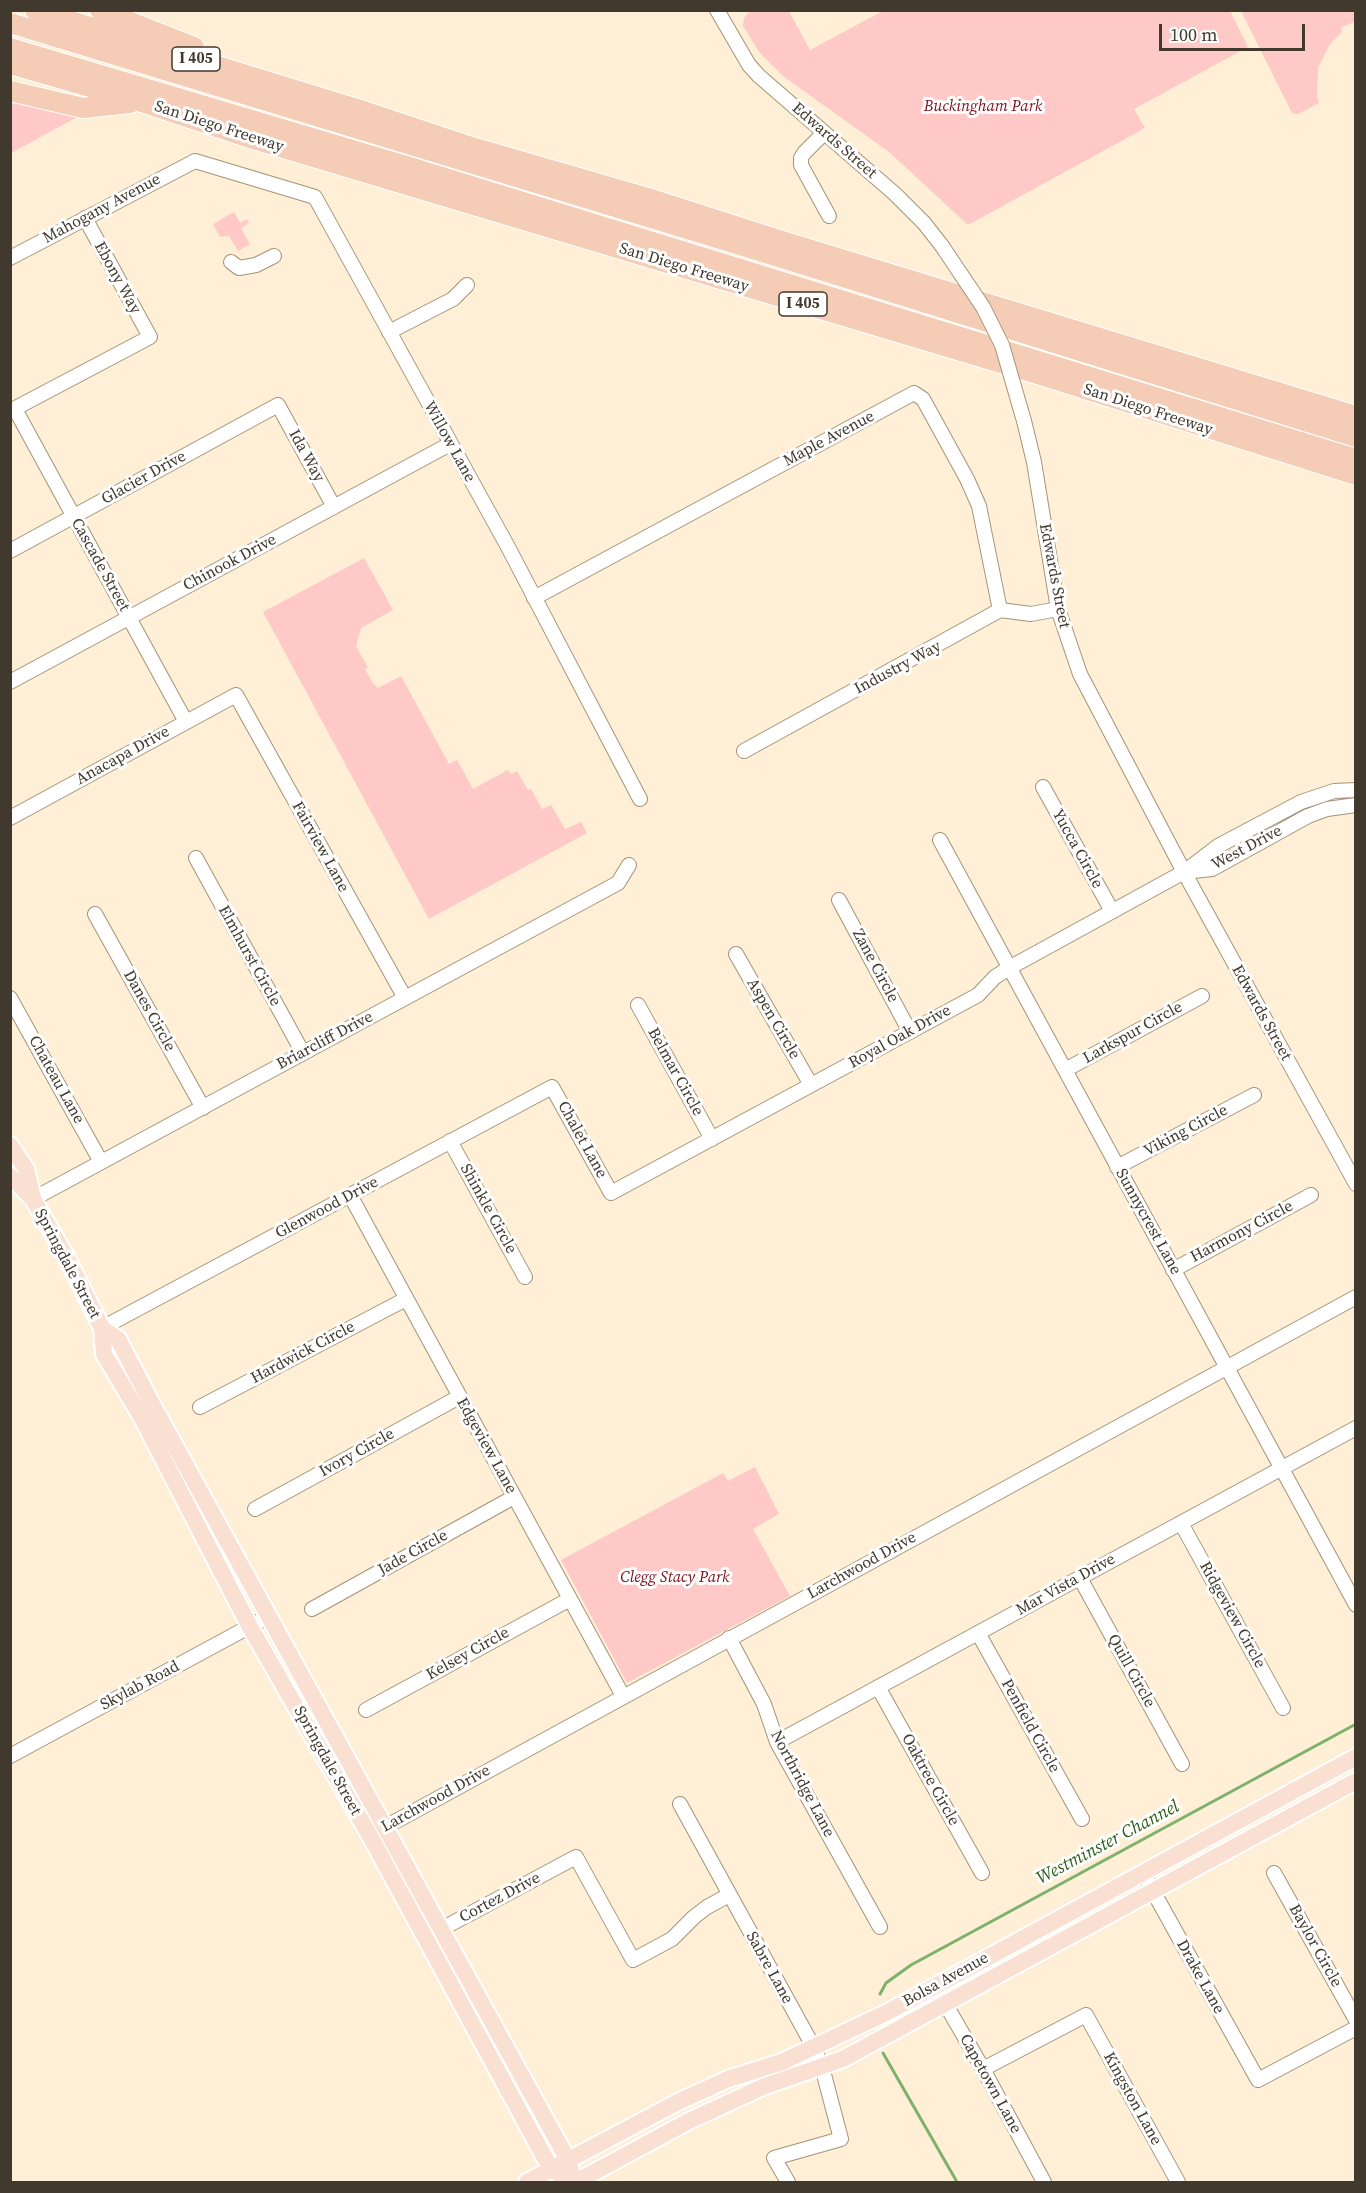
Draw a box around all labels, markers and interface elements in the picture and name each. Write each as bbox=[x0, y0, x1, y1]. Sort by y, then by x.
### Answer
scale bar bbox=[1162, 12, 1308, 50]
text: 100 m bbox=[1170, 22, 1217, 47]
road number: I 405 bbox=[172, 47, 220, 71]
street label: San Diego Freeway bbox=[152, 97, 286, 157]
park label: Buckingham Park bbox=[924, 97, 1042, 117]
street label: Edwards Street bbox=[788, 99, 880, 183]
street label: Mahogany Avenue bbox=[40, 170, 164, 248]
street label: Ebony Way bbox=[89, 239, 145, 317]
street label: San Diego Freeway bbox=[617, 239, 751, 297]
road number: I 405 bbox=[779, 292, 827, 316]
street label: San Diego Freeway bbox=[1081, 380, 1215, 440]
street label: Willow Lane bbox=[419, 398, 479, 486]
street label: Maple Avenue bbox=[780, 407, 878, 471]
street label: Ida Way bbox=[284, 426, 328, 486]
street label: Glacier Drive bbox=[98, 447, 190, 509]
street label: Cascade Street bbox=[67, 515, 133, 615]
street label: Edwards Street bbox=[1034, 522, 1074, 630]
street label: Chinook Drive bbox=[180, 530, 280, 596]
street label: Industry Way bbox=[851, 637, 945, 699]
street label: Anacapa Drive bbox=[73, 722, 173, 790]
street label: Fairview Lane bbox=[287, 798, 353, 896]
street label: Yucca Circle bbox=[1047, 806, 1107, 892]
street label: West Drive bbox=[1209, 821, 1285, 875]
street label: Elmhurst Circle bbox=[213, 902, 285, 1010]
street label: Zane Circle bbox=[848, 926, 902, 1006]
street label: Edwards Street bbox=[1227, 962, 1295, 1064]
street label: Danes Circle bbox=[119, 967, 179, 1055]
street label: Aspen Circle bbox=[742, 975, 804, 1063]
street label: Larkspur Circle bbox=[1080, 998, 1186, 1068]
street label: Royal Oak Drive bbox=[846, 1001, 954, 1073]
street label: Briarcliff Drive bbox=[274, 1008, 376, 1074]
street label: Belmar Circle bbox=[643, 1025, 707, 1119]
street label: Chateau Lane bbox=[24, 1033, 88, 1127]
street label: Chalet Lane bbox=[553, 1098, 611, 1182]
street label: Viking Circle bbox=[1141, 1101, 1231, 1161]
street label: Shinkle Circle bbox=[455, 1161, 521, 1257]
street label: Sunnycrest Lane bbox=[1111, 1166, 1185, 1278]
street label: Glenwood Drive bbox=[272, 1173, 382, 1243]
street label: Harmony Circle bbox=[1187, 1197, 1297, 1267]
street label: Springdale Street bbox=[30, 1206, 104, 1322]
street label: Hardwick Circle bbox=[248, 1318, 358, 1388]
street label: Edgeview Lane bbox=[452, 1395, 520, 1497]
street label: Ivory Circle bbox=[316, 1425, 398, 1481]
street label: Jade Circle bbox=[375, 1526, 451, 1580]
street label: Larchwood Drive bbox=[804, 1528, 920, 1604]
street label: Mar Vista Drive bbox=[1013, 1550, 1119, 1620]
street label: Ridgeview Circle bbox=[1195, 1558, 1269, 1672]
park label: Clegg Stacy Park bbox=[620, 1568, 730, 1588]
street label: Kelsey Circle bbox=[423, 1623, 513, 1685]
street label: Quill Circle bbox=[1103, 1631, 1159, 1711]
street label: Skylab Road bbox=[97, 1657, 183, 1715]
street label: Penfield Circle bbox=[996, 1676, 1064, 1776]
street label: Springdale Street bbox=[289, 1703, 365, 1819]
street label: Northridge Lane bbox=[766, 1727, 838, 1841]
street label: Oaktree Circle bbox=[897, 1731, 963, 1829]
street label: Larchwood Drive bbox=[378, 1761, 494, 1837]
water label: Westminster Channel bbox=[1033, 1796, 1183, 1890]
street label: Cortez Drive bbox=[456, 1869, 544, 1927]
street label: Baylor Circle bbox=[1284, 1901, 1346, 1991]
street label: Sabre Lane bbox=[741, 1929, 797, 2007]
street label: Drake Lane bbox=[1172, 1937, 1228, 2017]
street label: Bolsa Avenue bbox=[900, 1949, 992, 2011]
street label: Capetown Lane bbox=[955, 2031, 1025, 2137]
street label: Kingston Lane bbox=[1099, 2049, 1165, 2149]

